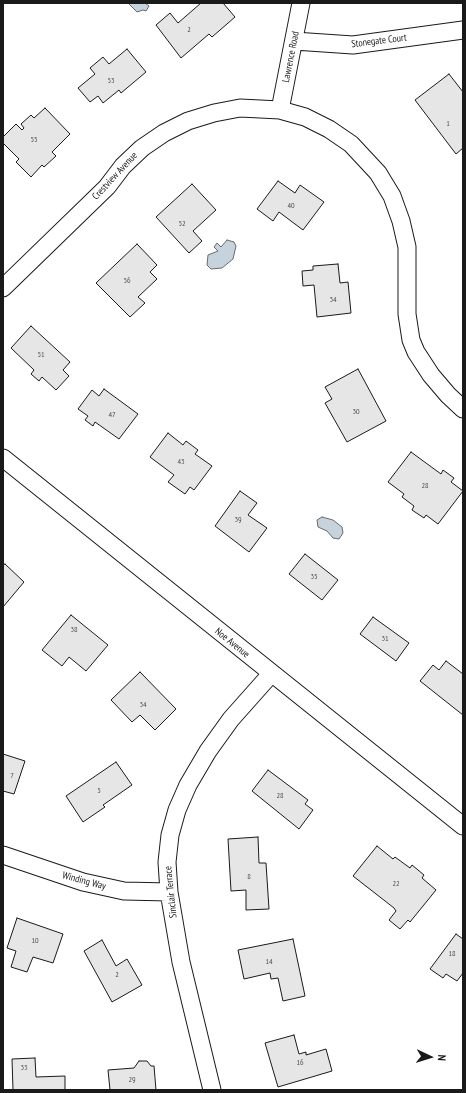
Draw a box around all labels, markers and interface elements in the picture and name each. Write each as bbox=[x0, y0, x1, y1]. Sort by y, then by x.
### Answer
house number: 2 bbox=[187, 25, 191, 35]
street label: Lawrence Road bbox=[280, 30, 302, 84]
street label: Stonegate Court bbox=[351, 32, 407, 50]
house number: 53 bbox=[107, 76, 115, 86]
house number: 1 bbox=[446, 119, 450, 129]
house number: 55 bbox=[30, 135, 38, 145]
street label: Crestview Avenue bbox=[90, 150, 140, 202]
house number: 40 bbox=[287, 201, 295, 211]
house number: 52 bbox=[178, 219, 186, 229]
house number: 56 bbox=[123, 276, 131, 286]
house number: 34 bbox=[329, 295, 337, 305]
house number: 51 bbox=[37, 350, 45, 360]
house number: 30 bbox=[352, 407, 360, 417]
house number: 47 bbox=[108, 410, 116, 420]
house number: 43 bbox=[177, 457, 185, 467]
house number: 28 bbox=[421, 481, 429, 491]
house number: 39 bbox=[234, 515, 242, 525]
house number: 35 bbox=[310, 572, 318, 582]
house number: 38 bbox=[70, 625, 78, 635]
street label: Noe Avenue bbox=[212, 625, 252, 661]
house number: 31 bbox=[381, 634, 389, 644]
house number: 34 bbox=[139, 700, 147, 710]
house number: 7 bbox=[10, 771, 14, 781]
house number: 5 bbox=[97, 786, 101, 796]
house number: 28 bbox=[276, 791, 284, 801]
street label: Sinclair Terrace bbox=[162, 865, 180, 919]
street label: Winding Way bbox=[61, 869, 107, 893]
house number: 8 bbox=[247, 872, 251, 882]
house number: 22 bbox=[392, 879, 400, 889]
house number: 10 bbox=[31, 936, 39, 946]
house number: 18 bbox=[448, 949, 456, 959]
house number: 14 bbox=[265, 957, 273, 967]
house number: 2 bbox=[115, 970, 119, 980]
north arrow bbox=[410, 1037, 450, 1077]
text: N bbox=[435, 1054, 449, 1061]
house number: 16 bbox=[296, 1058, 304, 1068]
house number: 33 bbox=[20, 1063, 28, 1073]
house number: 29 bbox=[128, 1075, 136, 1085]

